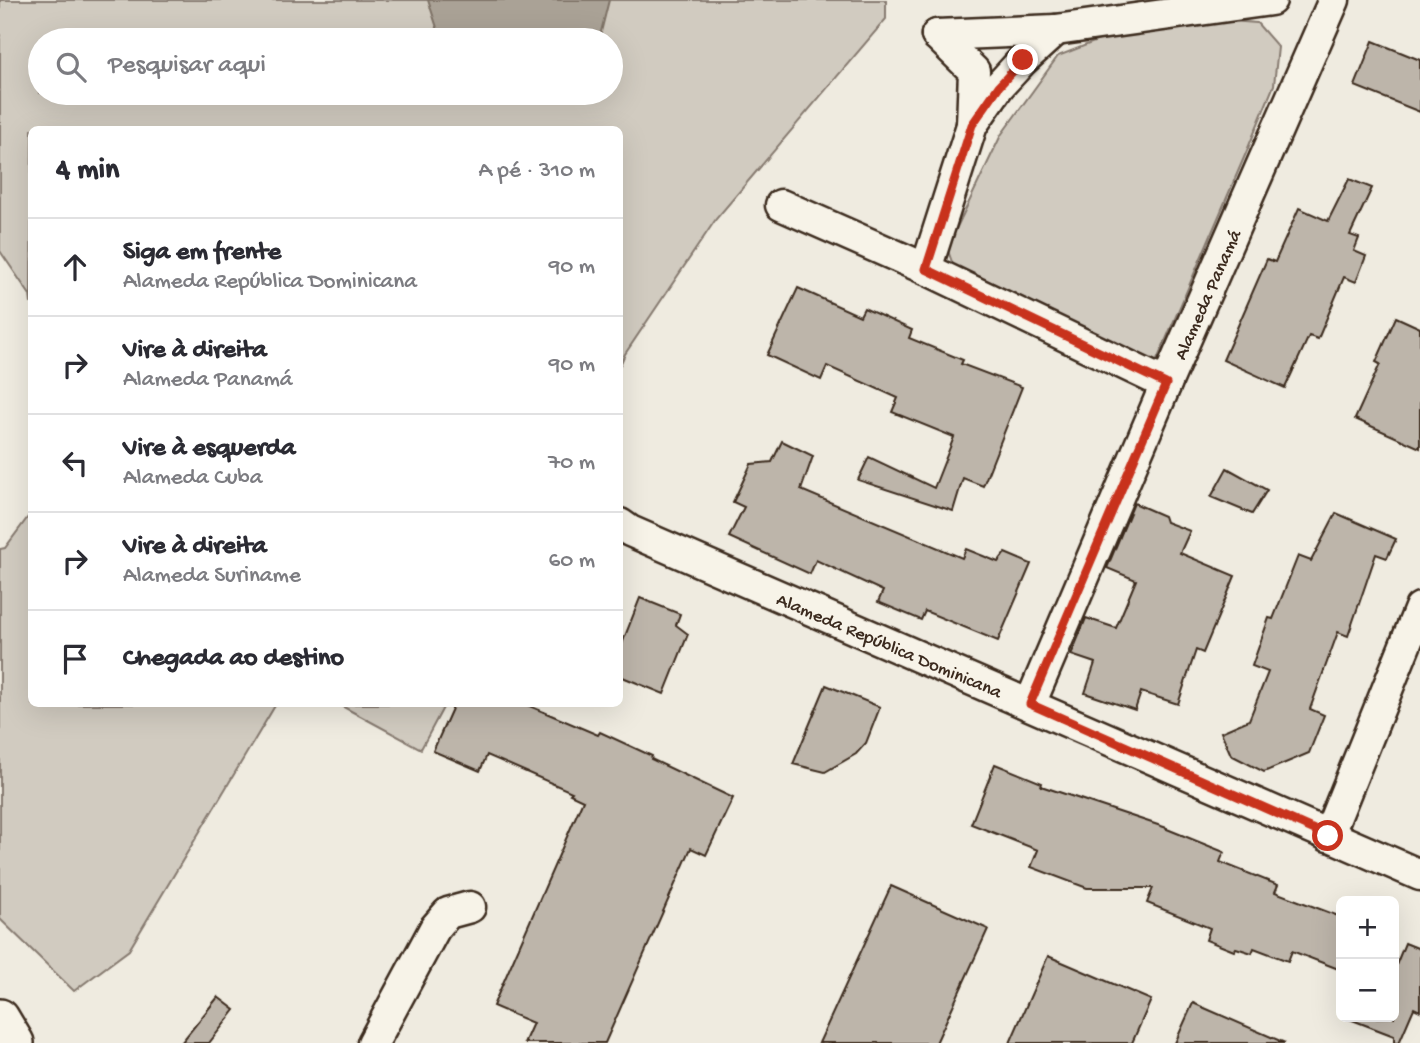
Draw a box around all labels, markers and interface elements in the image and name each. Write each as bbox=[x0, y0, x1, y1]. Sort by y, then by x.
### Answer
search box bbox=[28, 28, 623, 105]
route end bbox=[1007, 44, 1038, 75]
icon: search bbox=[52, 48, 90, 86]
text: Pesquisar aqui bbox=[108, 51, 266, 82]
text: 4 min bbox=[56, 154, 119, 189]
text: A pé · 310 m bbox=[479, 158, 595, 185]
street label: Alameda Panamá bbox=[1170, 225, 1249, 364]
text: Siga em frente bbox=[123, 238, 281, 269]
icon: ahead bbox=[56, 248, 94, 286]
text: 90 m bbox=[549, 254, 595, 281]
text: Alameda República Dominicana bbox=[123, 269, 417, 296]
text: Vire à direita bbox=[123, 336, 267, 367]
icon: right bbox=[56, 346, 94, 384]
text: 90 m bbox=[549, 352, 595, 379]
text: Alameda Panamá bbox=[123, 367, 293, 394]
text: Vire à esquerda bbox=[123, 434, 296, 465]
icon: left bbox=[56, 444, 94, 482]
text: 70 m bbox=[548, 450, 595, 477]
text: Alameda Cuba bbox=[123, 465, 262, 492]
text: Vire à direita bbox=[123, 532, 267, 563]
icon: right bbox=[56, 542, 94, 580]
text: 60 m bbox=[549, 548, 595, 575]
text: Alameda Suriname bbox=[123, 563, 301, 590]
street label: Alameda República Dominicana bbox=[772, 589, 1006, 706]
icon: arrive bbox=[56, 640, 94, 678]
text: Chegada ao destino bbox=[123, 644, 344, 675]
route start bbox=[1312, 820, 1343, 851]
map controls bbox=[1336, 896, 1399, 1022]
button: + bbox=[1336, 896, 1399, 959]
button: − bbox=[1336, 959, 1399, 1022]

